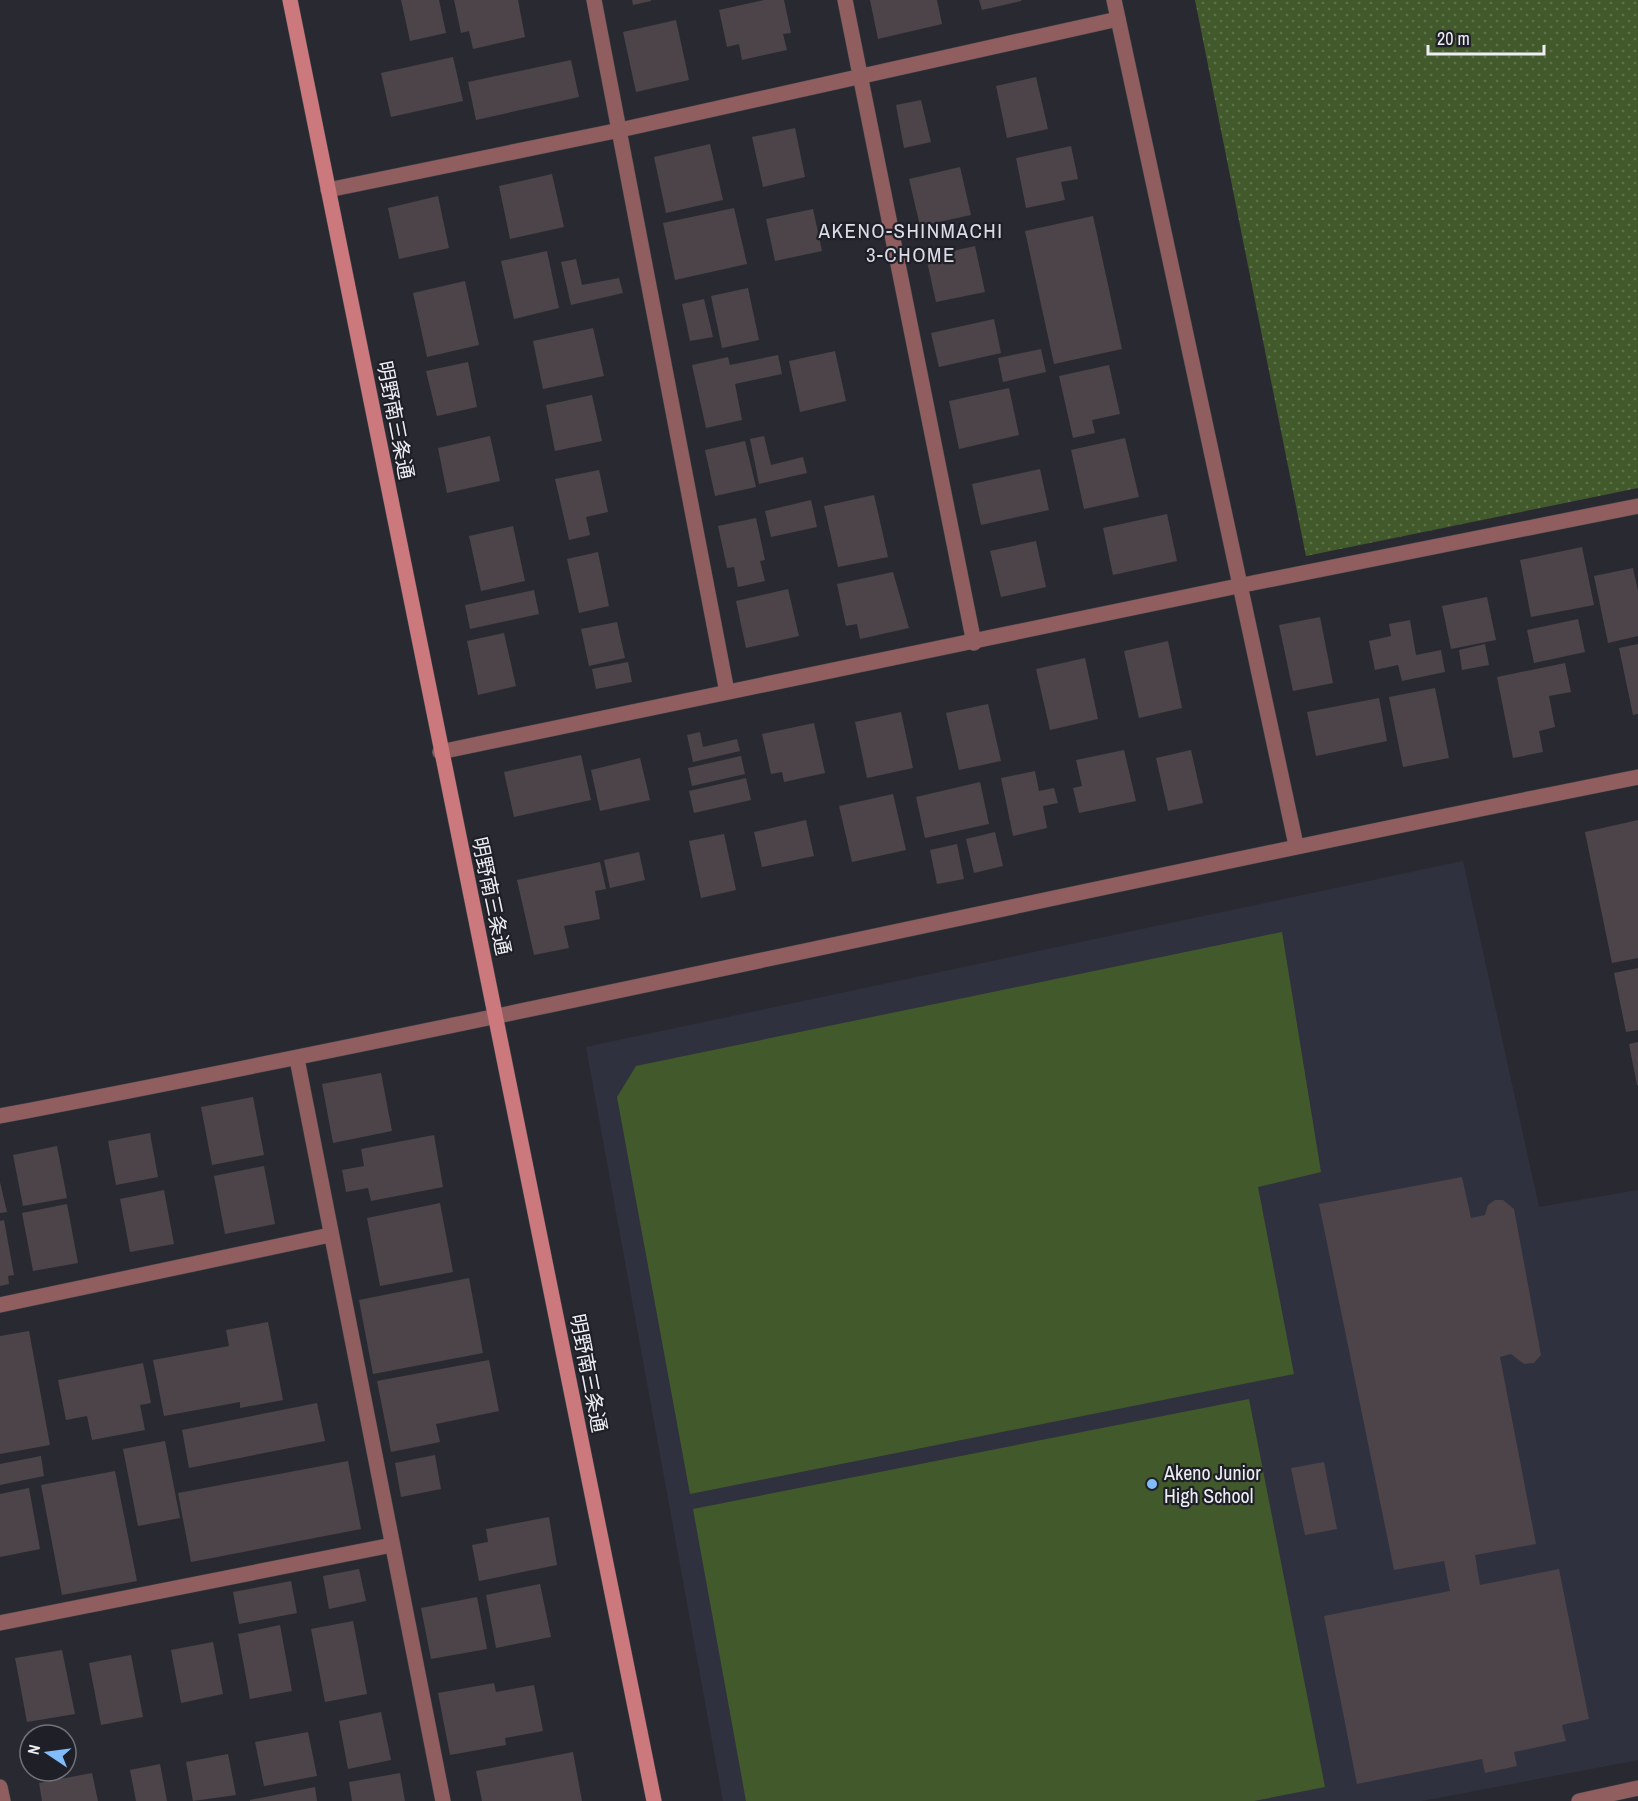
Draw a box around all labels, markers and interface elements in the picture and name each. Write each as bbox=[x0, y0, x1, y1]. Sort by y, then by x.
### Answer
scale bar bbox=[1428, 18, 1544, 56]
text: 20 m bbox=[1437, 26, 1470, 51]
district label: AKENO-SHINMACHI 3-CHOME bbox=[817, 216, 1004, 269]
street label: 明野南三条通 bbox=[371, 359, 421, 481]
street label: 明野南三条通 bbox=[466, 835, 518, 957]
street label: 明野南三条通 bbox=[564, 1312, 614, 1434]
place label: Akeno Junior High School bbox=[1163, 1459, 1261, 1509]
marker: Akeno Junior High School bbox=[1145, 1477, 1159, 1491]
north arrow bbox=[18, 1723, 78, 1783]
text: N bbox=[22, 1743, 45, 1757]

